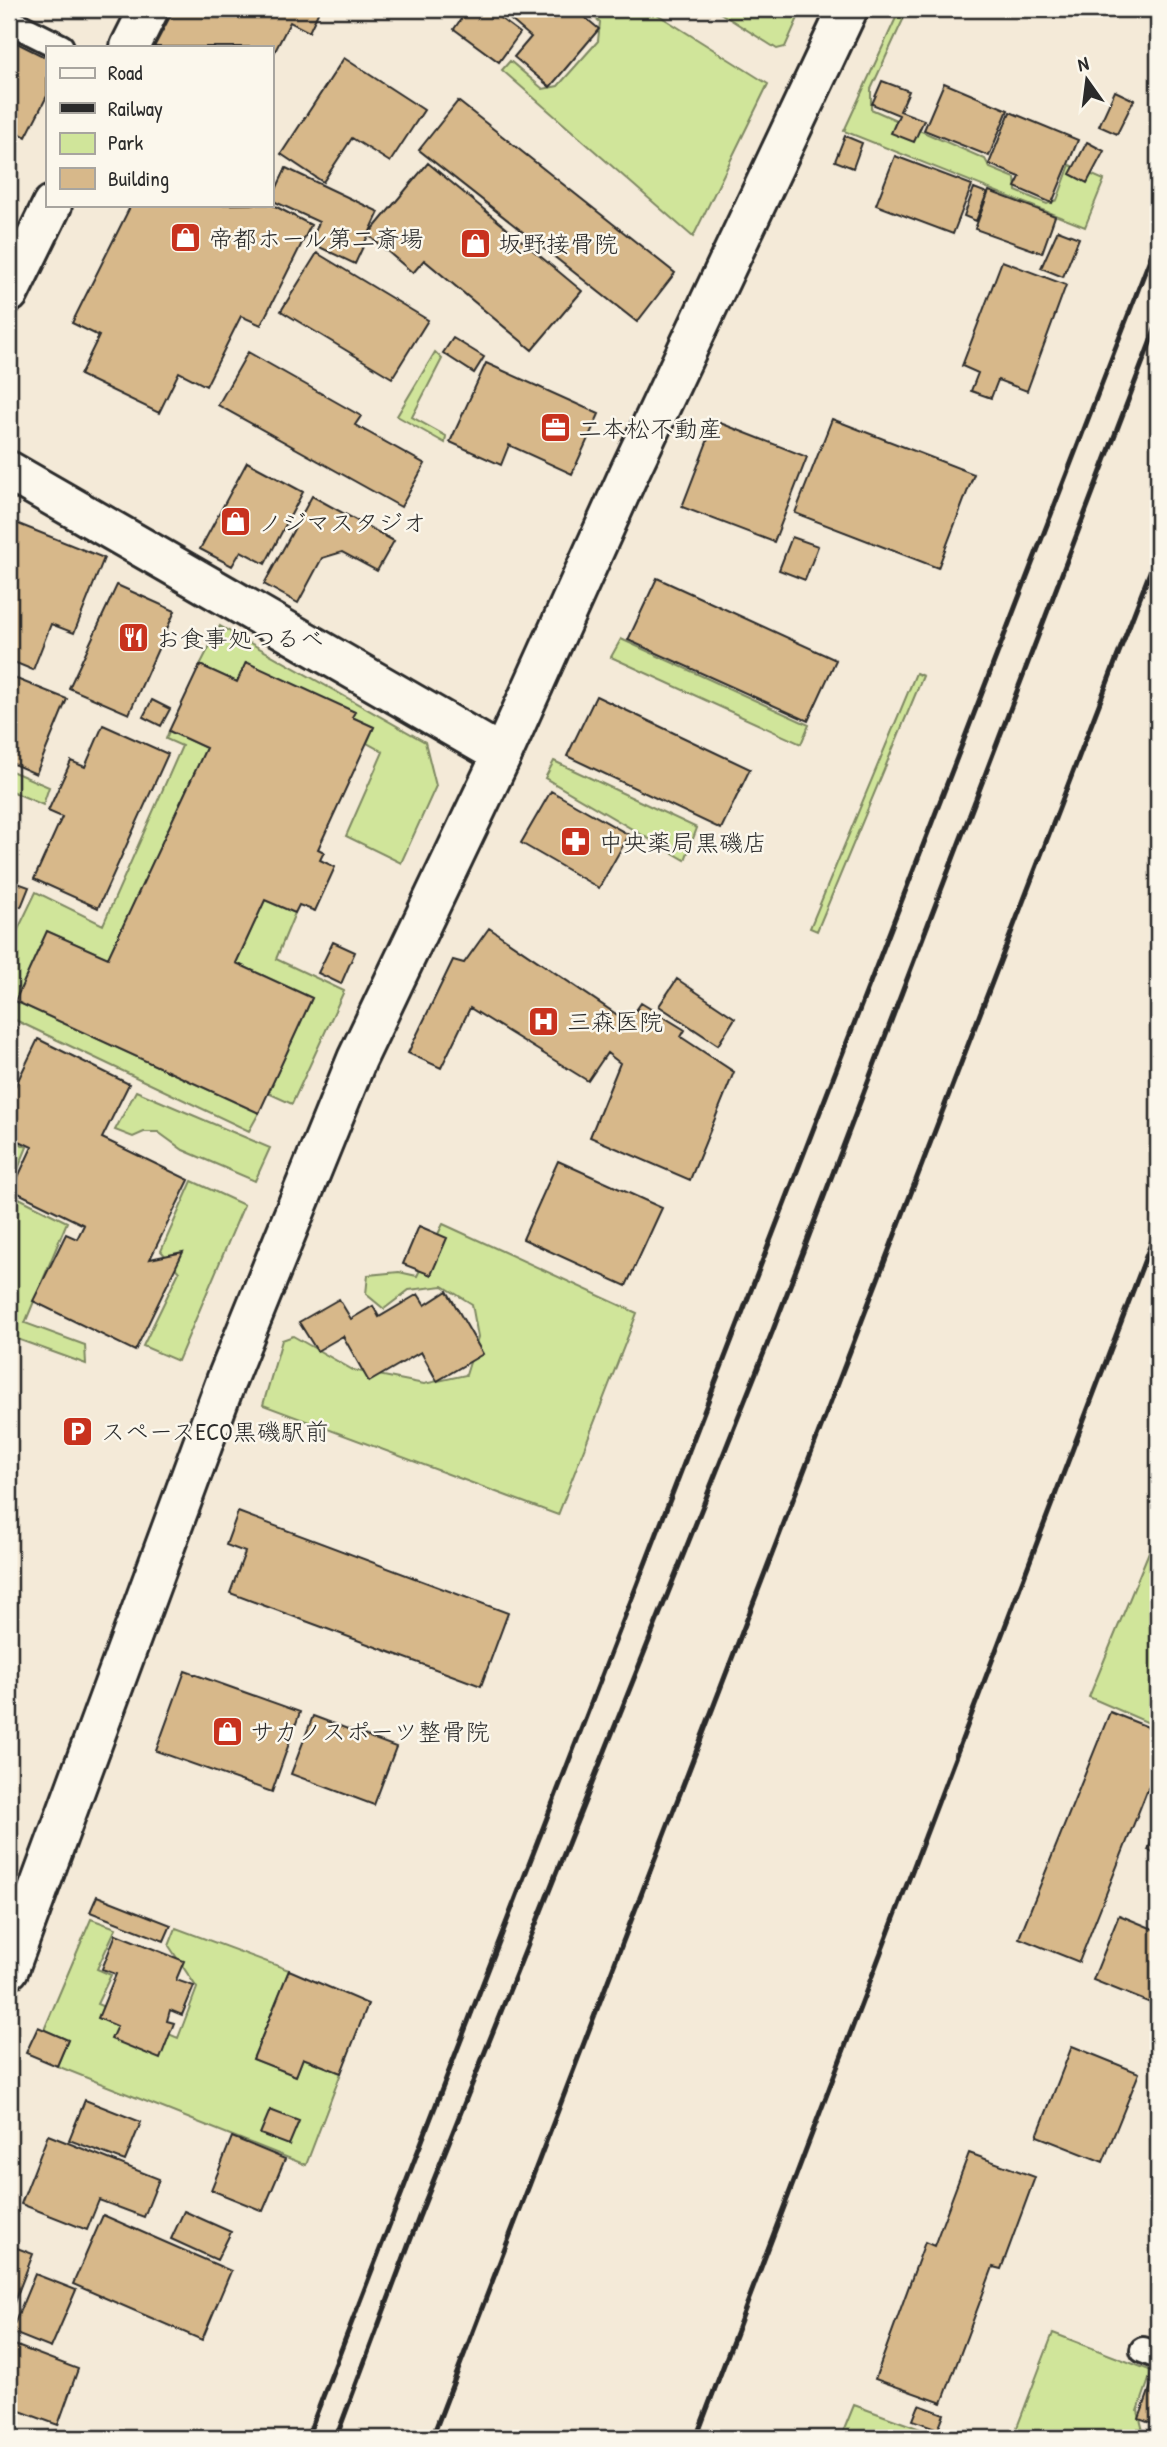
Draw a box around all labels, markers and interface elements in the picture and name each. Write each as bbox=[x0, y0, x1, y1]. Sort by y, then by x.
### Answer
legend bbox=[46, 46, 273, 206]
north arrow bbox=[1052, 46, 1122, 116]
text: N bbox=[1075, 50, 1091, 77]
text: Road bbox=[108, 58, 142, 87]
text: Railway bbox=[108, 94, 163, 123]
text: Park bbox=[108, 128, 143, 157]
text: Building bbox=[108, 164, 169, 193]
shop icon: 帝都ホール第二斎場 bbox=[169, 221, 203, 255]
place label: 帝都ホール第二斎場 bbox=[209, 222, 424, 254]
shop icon: 坂野接骨院 bbox=[458, 226, 492, 260]
place label: 坂野接骨院 bbox=[498, 227, 618, 259]
office icon: 二本松不動産 bbox=[538, 411, 572, 445]
place label: 二本松不動産 bbox=[578, 412, 722, 444]
shop icon: ノジマスタジオ bbox=[218, 505, 252, 539]
place label: ノジマスタジオ bbox=[258, 506, 426, 538]
restaurant icon: お食事処つるべ bbox=[116, 621, 150, 655]
place label: お食事処つるべ bbox=[156, 622, 324, 654]
pharmacy icon: 中央薬局黒磯店 bbox=[559, 825, 593, 859]
place label: 中央薬局黒磯店 bbox=[599, 826, 767, 858]
hospital icon: 三森医院 bbox=[527, 1004, 561, 1038]
place label: 三森医院 bbox=[567, 1005, 663, 1037]
parking icon: スペースECO黒磯駅前 bbox=[61, 1414, 95, 1448]
place label: スペースECO黒磯駅前 bbox=[101, 1415, 329, 1447]
shop icon: サカノスポーツ整骨院 bbox=[210, 1714, 244, 1748]
place label: サカノスポーツ整骨院 bbox=[250, 1715, 490, 1747]

